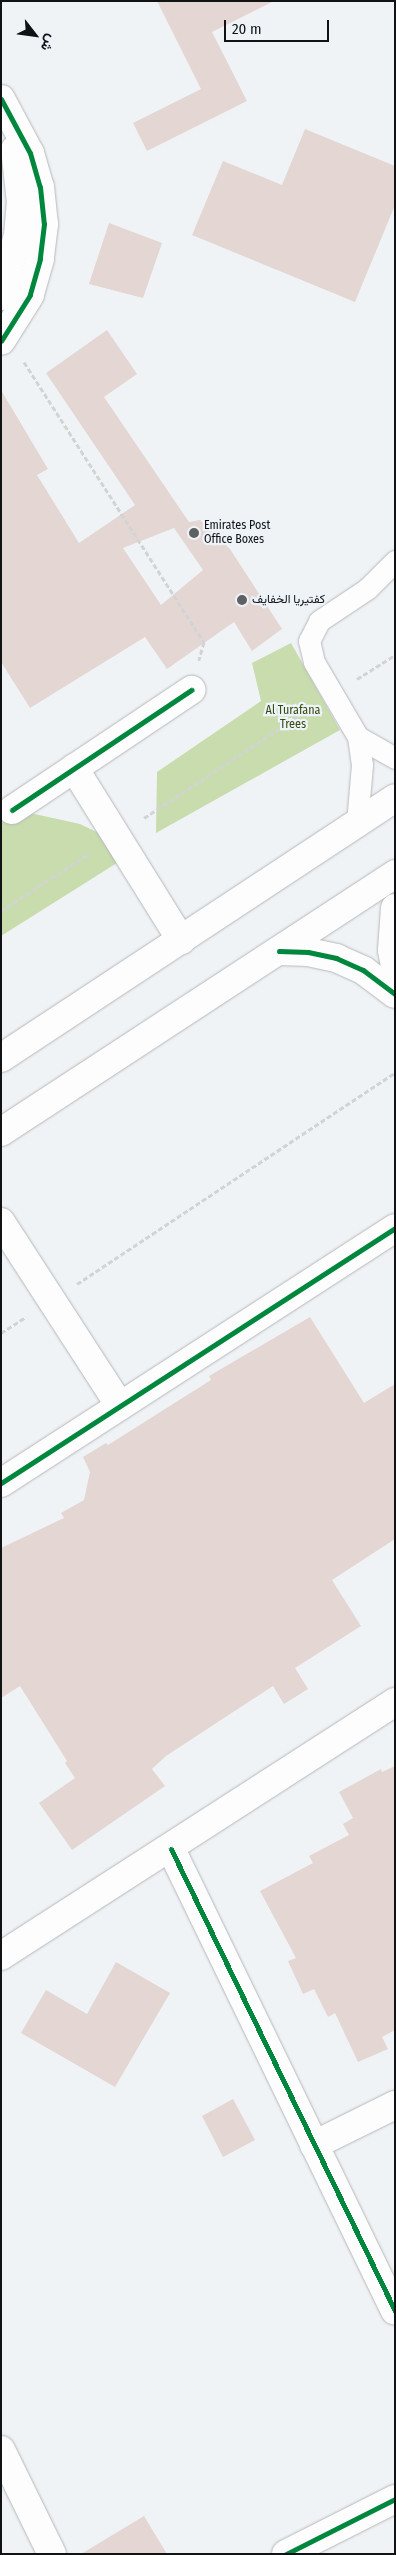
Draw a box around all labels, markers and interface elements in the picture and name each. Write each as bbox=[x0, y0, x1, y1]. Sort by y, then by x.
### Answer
north arrow bbox=[10, 10, 60, 60]
scale bar bbox=[226, 10, 331, 42]
text: 20 m bbox=[232, 20, 262, 38]
text: ش bbox=[37, 31, 60, 54]
place label: Emirates Post Office Boxes bbox=[204, 519, 270, 547]
marker: Emirates Post Office Boxes bbox=[188, 527, 200, 539]
place label: كفتيريا الخفايف bbox=[252, 593, 325, 607]
marker: كفتيريا الخفايف bbox=[236, 594, 248, 606]
park label: Al Turafana Trees bbox=[266, 704, 320, 732]

